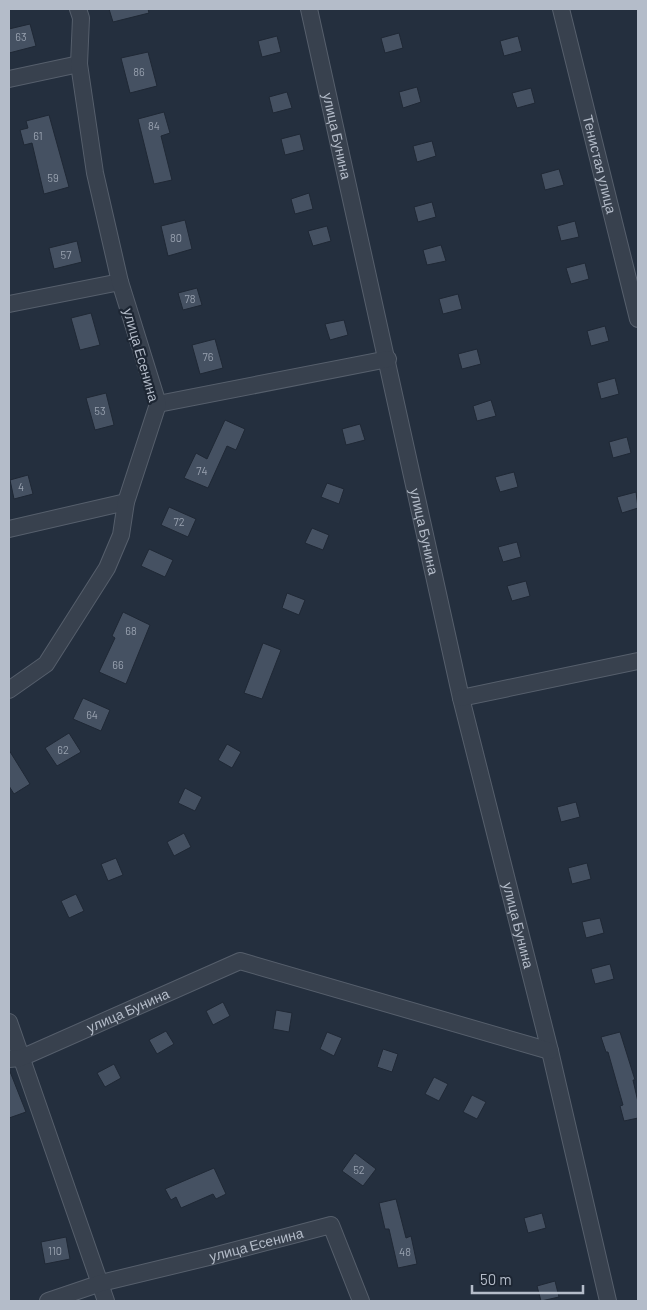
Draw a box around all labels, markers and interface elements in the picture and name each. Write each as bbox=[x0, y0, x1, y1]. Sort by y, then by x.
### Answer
house number: 63 bbox=[15, 30, 27, 43]
house number: 86 bbox=[133, 65, 145, 78]
street label: улица Бунина bbox=[320, 91, 355, 181]
street label: Тенистая улица bbox=[580, 113, 621, 215]
house number: 84 bbox=[148, 119, 160, 132]
house number: 61 bbox=[33, 129, 43, 142]
house number: 59 bbox=[47, 171, 59, 184]
house number: 80 bbox=[170, 231, 182, 244]
house number: 57 bbox=[61, 248, 71, 261]
house number: 78 bbox=[185, 292, 196, 305]
street label: улица Есенина bbox=[120, 306, 163, 404]
house number: 76 bbox=[203, 350, 214, 363]
house number: 53 bbox=[94, 404, 106, 417]
house number: 74 bbox=[196, 464, 208, 477]
house number: 4 bbox=[18, 480, 24, 493]
street label: улица Бунина bbox=[407, 486, 443, 576]
house number: 72 bbox=[173, 515, 185, 528]
house number: 68 bbox=[125, 624, 137, 637]
house number: 66 bbox=[112, 658, 124, 671]
house number: 64 bbox=[86, 708, 98, 721]
house number: 62 bbox=[57, 743, 69, 756]
street label: улица Бунина bbox=[500, 880, 538, 970]
street label: улица Бунина bbox=[84, 984, 172, 1036]
house number: 52 bbox=[353, 1163, 365, 1176]
street label: улица Есенина bbox=[208, 1224, 305, 1265]
house number: 110 bbox=[48, 1244, 62, 1257]
house number: 48 bbox=[399, 1245, 411, 1258]
scale bar bbox=[472, 1262, 583, 1294]
text: 50 m bbox=[480, 1270, 512, 1288]

